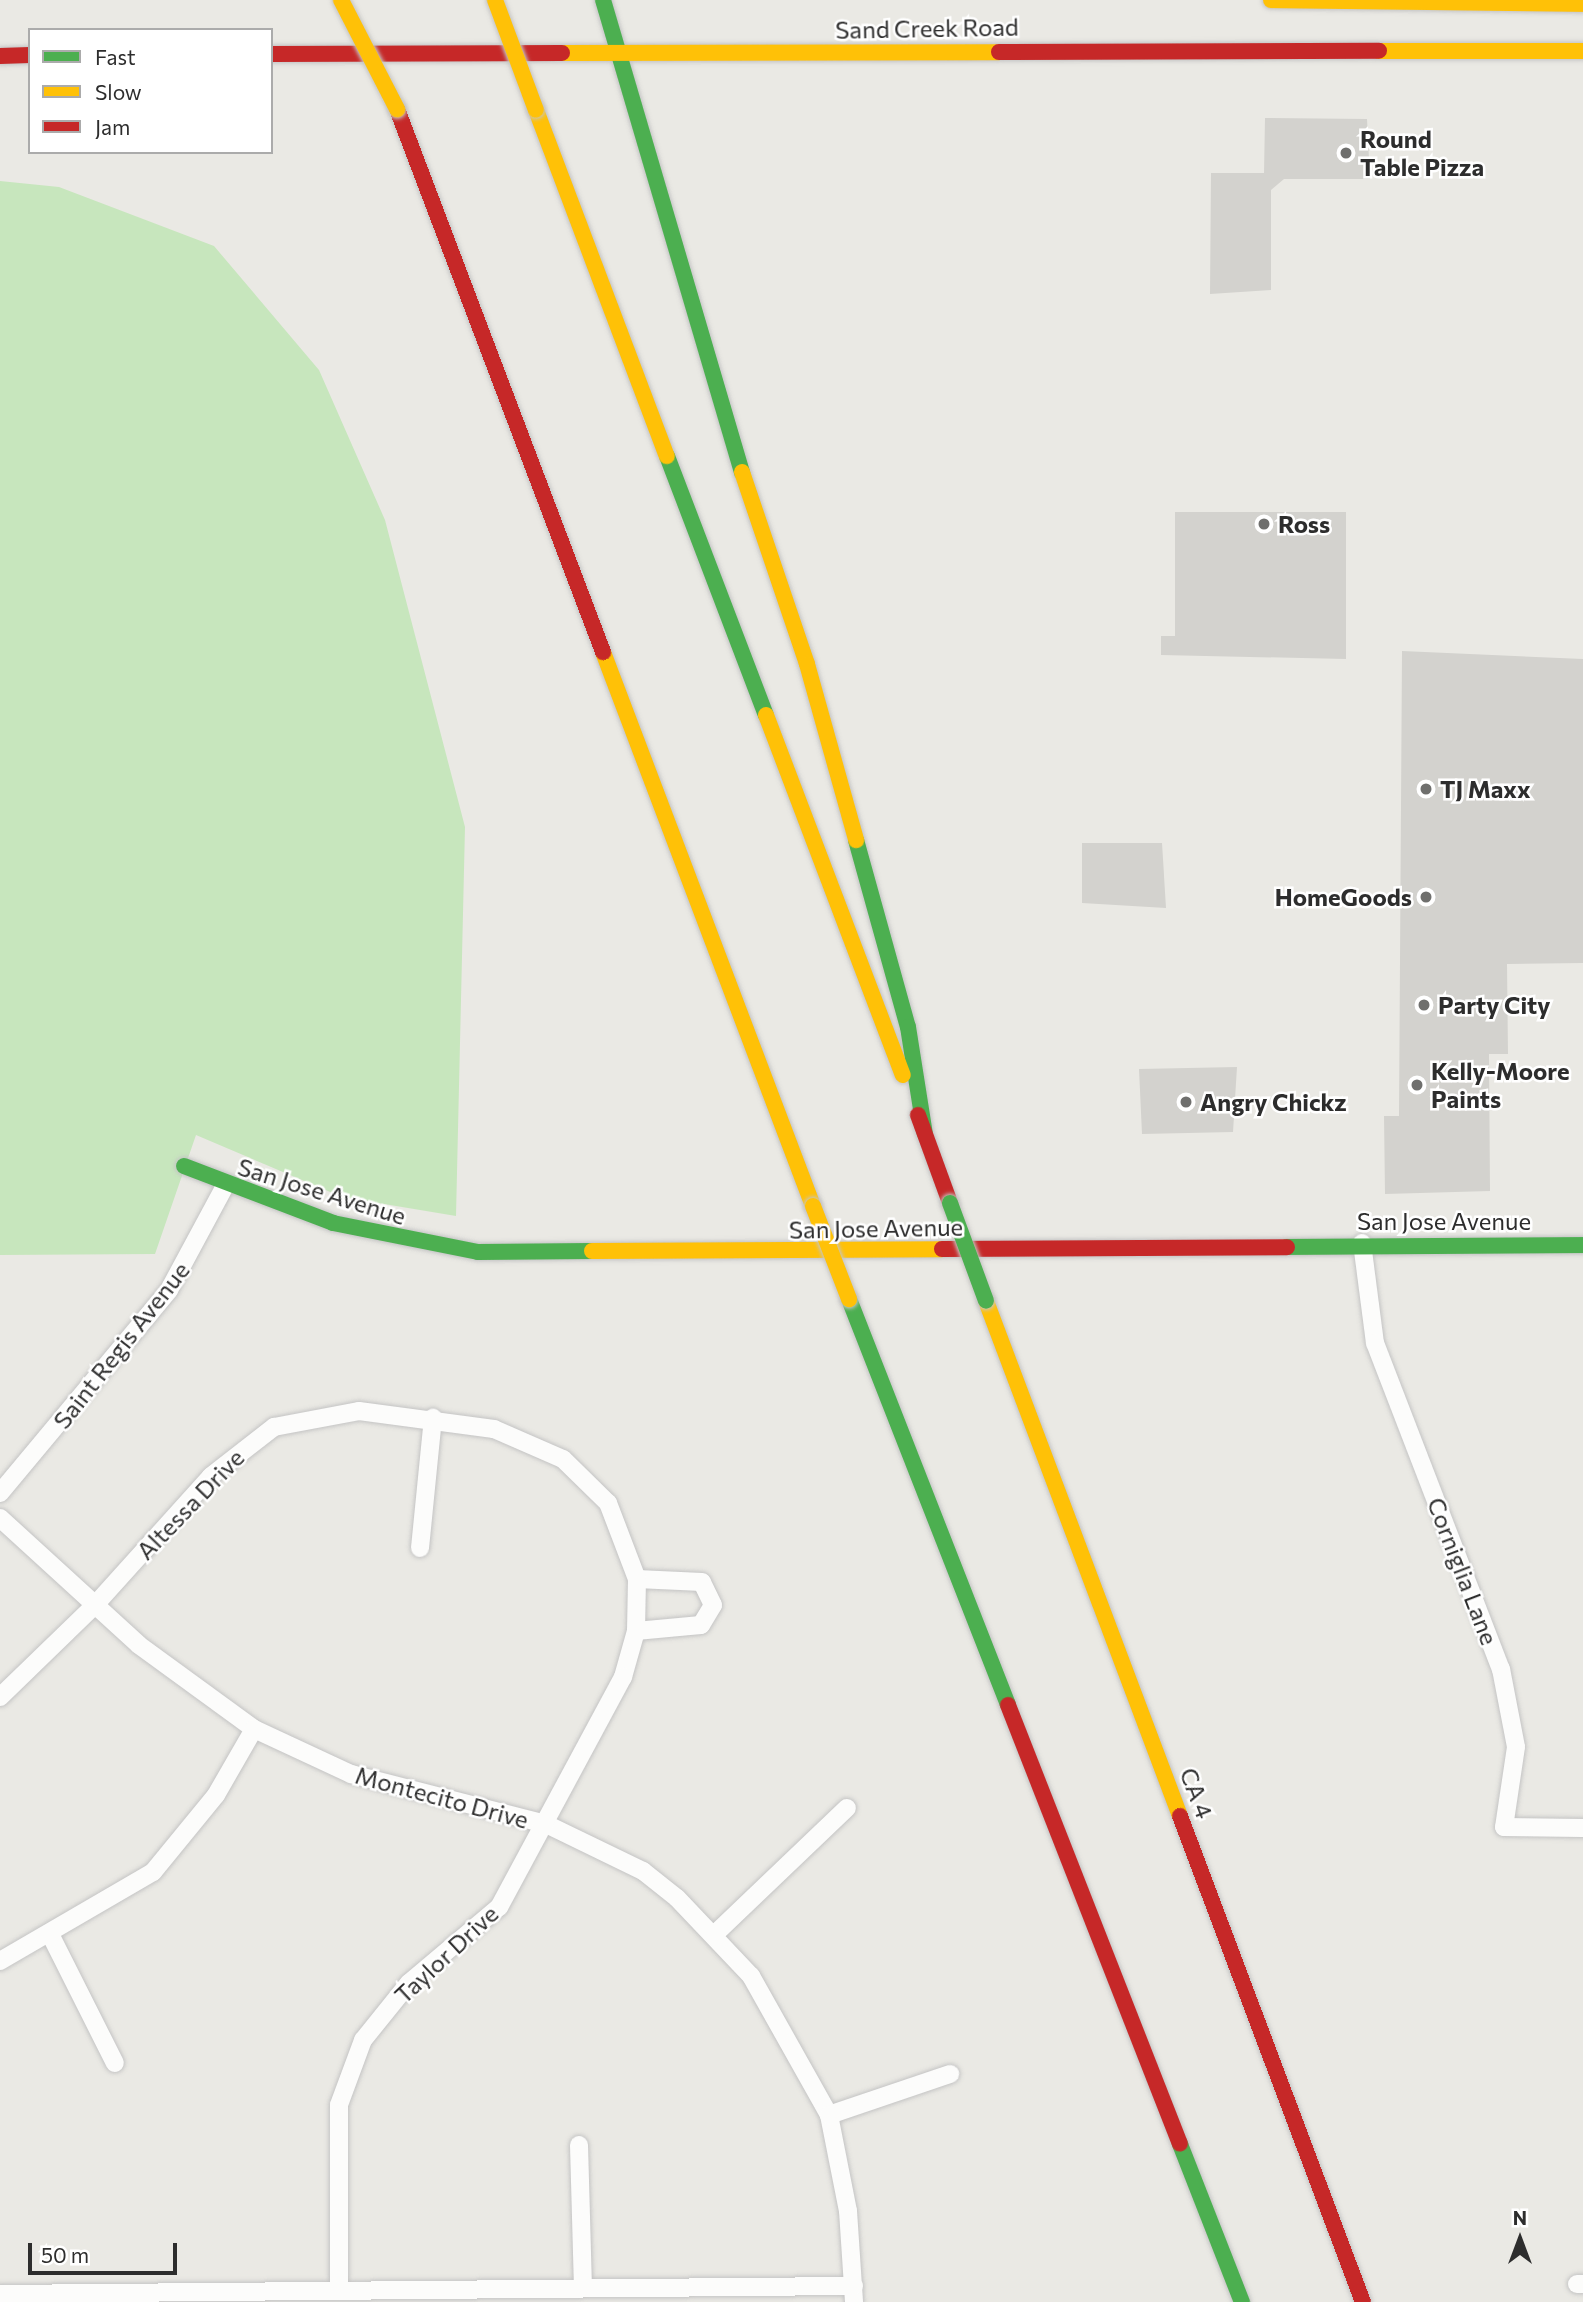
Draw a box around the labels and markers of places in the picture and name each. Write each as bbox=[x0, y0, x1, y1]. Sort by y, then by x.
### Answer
place label: Round Table Pizza bbox=[1360, 125, 1484, 181]
marker: Round Table Pizza bbox=[1338, 145, 1354, 161]
place label: Ross bbox=[1278, 510, 1330, 538]
marker: Ross bbox=[1256, 516, 1272, 532]
place label: TJ Maxx bbox=[1440, 775, 1531, 803]
marker: TJ Maxx bbox=[1418, 781, 1434, 797]
place label: HomeGoods bbox=[1275, 883, 1412, 911]
marker: HomeGoods bbox=[1418, 889, 1434, 905]
place label: Party City bbox=[1438, 991, 1550, 1019]
marker: Party City bbox=[1416, 997, 1432, 1013]
place label: Kelly-Moore Paints bbox=[1431, 1057, 1570, 1113]
marker: Kelly-Moore Paints bbox=[1409, 1077, 1425, 1093]
place label: Angry Chickz bbox=[1200, 1088, 1347, 1116]
marker: Angry Chickz bbox=[1178, 1094, 1194, 1110]

